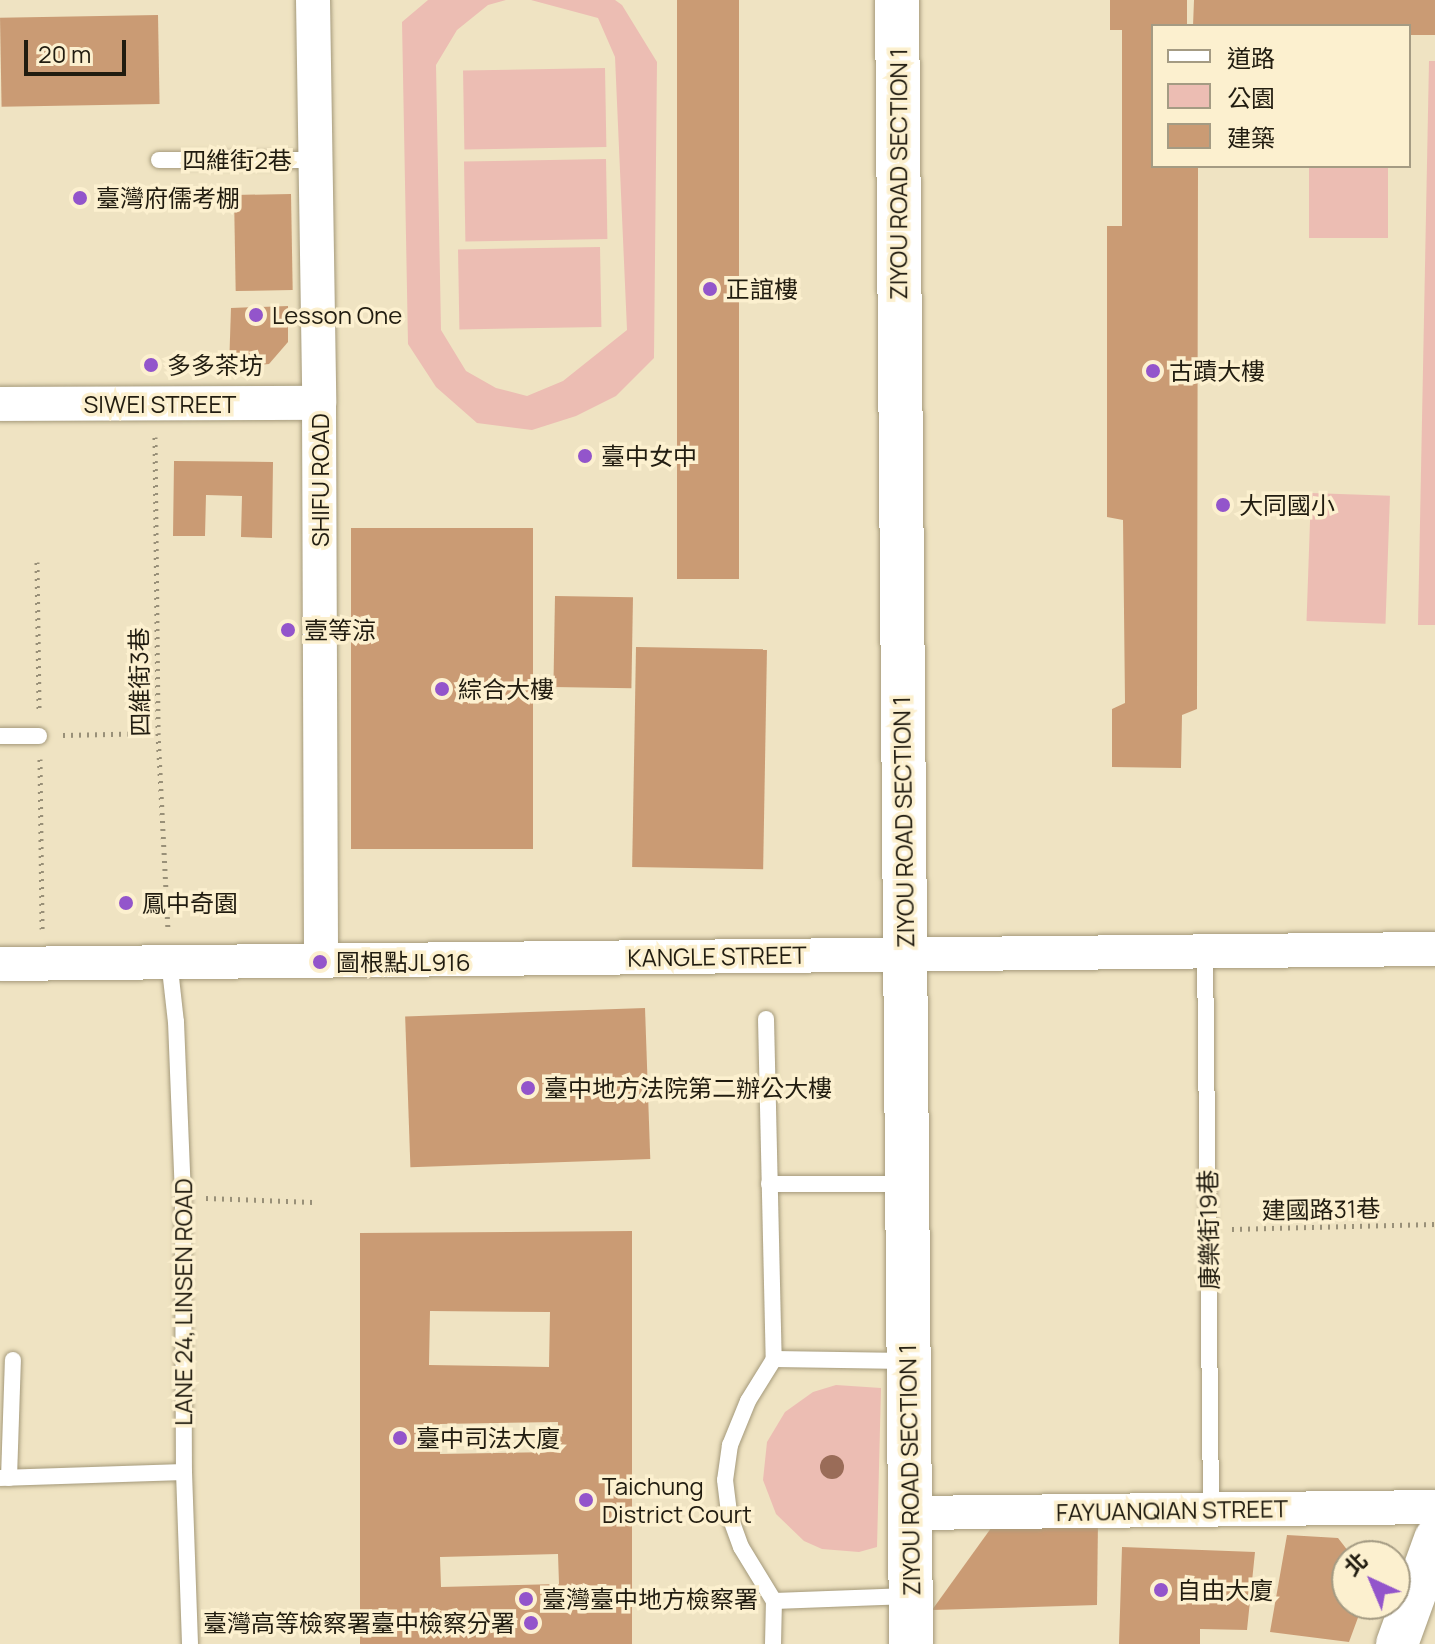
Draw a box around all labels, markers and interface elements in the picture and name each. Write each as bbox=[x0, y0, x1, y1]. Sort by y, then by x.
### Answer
scale bar bbox=[28, 24, 130, 74]
legend bbox=[1151, 24, 1411, 168]
text: 20 m bbox=[38, 37, 91, 70]
text: 道路 bbox=[1227, 41, 1275, 74]
street label: ZIYOU ROAD SECTION 1 bbox=[884, 48, 912, 300]
text: 公園 bbox=[1227, 81, 1275, 114]
text: 建築 bbox=[1227, 121, 1275, 154]
street label: 四維街2巷 bbox=[182, 146, 292, 174]
place label: 臺灣府儒考棚 bbox=[96, 184, 240, 212]
marker: 臺灣府儒考棚 bbox=[71, 189, 89, 207]
place label: 正誼樓 bbox=[726, 275, 798, 303]
marker: 正誼樓 bbox=[701, 280, 719, 298]
place label: Lesson One bbox=[272, 301, 402, 329]
marker: Lesson One bbox=[247, 306, 265, 324]
place label: 多多茶坊 bbox=[167, 351, 263, 379]
marker: 多多茶坊 bbox=[142, 356, 160, 374]
place label: 古蹟大樓 bbox=[1169, 357, 1265, 385]
marker: 古蹟大樓 bbox=[1144, 362, 1162, 380]
street label: SIWEI STREET bbox=[84, 390, 236, 418]
street label: SHIFU ROAD bbox=[306, 413, 334, 547]
place label: 臺中女中 bbox=[601, 442, 697, 470]
marker: 臺中女中 bbox=[576, 447, 594, 465]
place label: 大同國小 bbox=[1239, 491, 1335, 519]
marker: 大同國小 bbox=[1214, 496, 1232, 514]
place label: 壹等涼 bbox=[304, 616, 376, 644]
marker: 壹等涼 bbox=[279, 621, 297, 639]
street label: 四維街3巷 bbox=[124, 627, 154, 737]
place label: 綜合大樓 bbox=[458, 675, 554, 703]
marker: 綜合大樓 bbox=[433, 680, 451, 698]
street label: ZIYOU ROAD SECTION 1 bbox=[886, 696, 920, 948]
place label: 鳳中奇園 bbox=[142, 889, 238, 917]
marker: 鳳中奇園 bbox=[117, 894, 135, 912]
street label: KANGLE STREET bbox=[627, 940, 807, 972]
place label: 圖根點JL916 bbox=[336, 948, 471, 976]
marker: 圖根點JL916 bbox=[311, 953, 329, 971]
place label: 臺中地方法院第二辦公大樓 bbox=[544, 1074, 832, 1102]
marker: 臺中地方法院第二辦公大樓 bbox=[519, 1079, 537, 1097]
street label: 康樂街19巷 bbox=[1193, 1170, 1223, 1290]
street label: LANE 24, LINSEN ROAD bbox=[169, 1178, 197, 1426]
street label: 建國路31巷 bbox=[1261, 1194, 1381, 1224]
street label: ZIYOU ROAD SECTION 1 bbox=[892, 1344, 926, 1596]
place label: 臺中司法大廈 bbox=[416, 1424, 560, 1452]
marker: 臺中司法大廈 bbox=[391, 1429, 409, 1447]
place label: Taichung District Court bbox=[602, 1472, 752, 1528]
marker: Taichung District Court bbox=[577, 1491, 595, 1509]
street label: FAYUANQIAN STREET bbox=[1056, 1494, 1288, 1526]
north arrow bbox=[1331, 1540, 1411, 1620]
text: 北 bbox=[1337, 1546, 1374, 1583]
place label: 自由大廈 bbox=[1177, 1576, 1273, 1604]
marker: 自由大廈 bbox=[1152, 1581, 1170, 1599]
place label: 臺灣臺中地方檢察署 bbox=[542, 1585, 758, 1613]
marker: 臺灣臺中地方檢察署 bbox=[517, 1590, 535, 1608]
place label: 臺灣高等檢察署臺中檢察分署 bbox=[203, 1609, 515, 1637]
marker: 臺灣高等檢察署臺中檢察分署 bbox=[522, 1614, 540, 1632]

